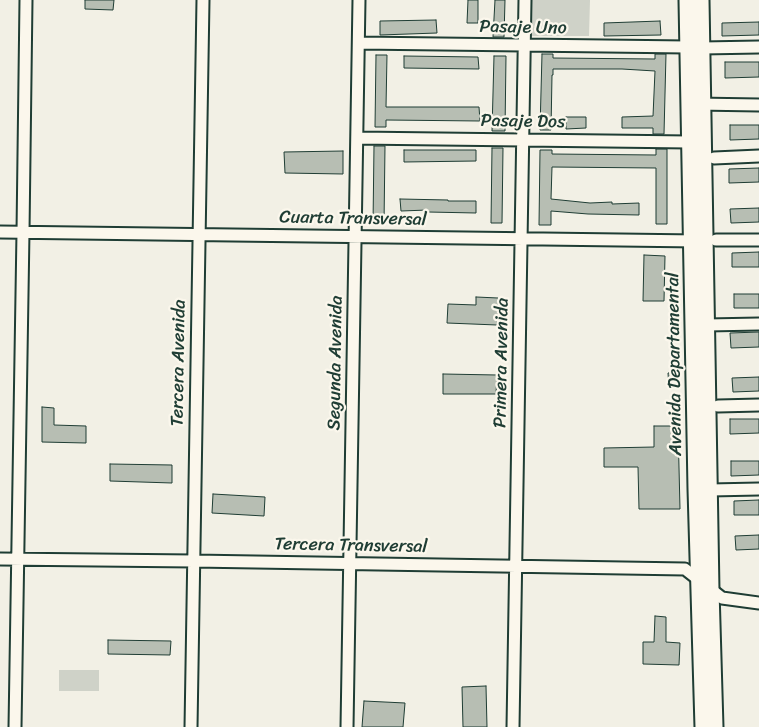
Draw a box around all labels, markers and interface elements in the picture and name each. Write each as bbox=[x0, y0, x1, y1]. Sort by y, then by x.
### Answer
street label: Pasaje Uno bbox=[479, 16, 567, 40]
street label: Pasaje Dos bbox=[480, 110, 566, 134]
street label: Cuarta Transversal bbox=[279, 207, 427, 231]
street label: Avenida Departamental bbox=[663, 272, 687, 456]
street label: Segunda Avenida bbox=[324, 295, 348, 431]
street label: Primera Avenida bbox=[490, 298, 514, 428]
street label: Tercera Avenida bbox=[167, 299, 191, 427]
street label: Tercera Transversal bbox=[274, 534, 428, 558]

